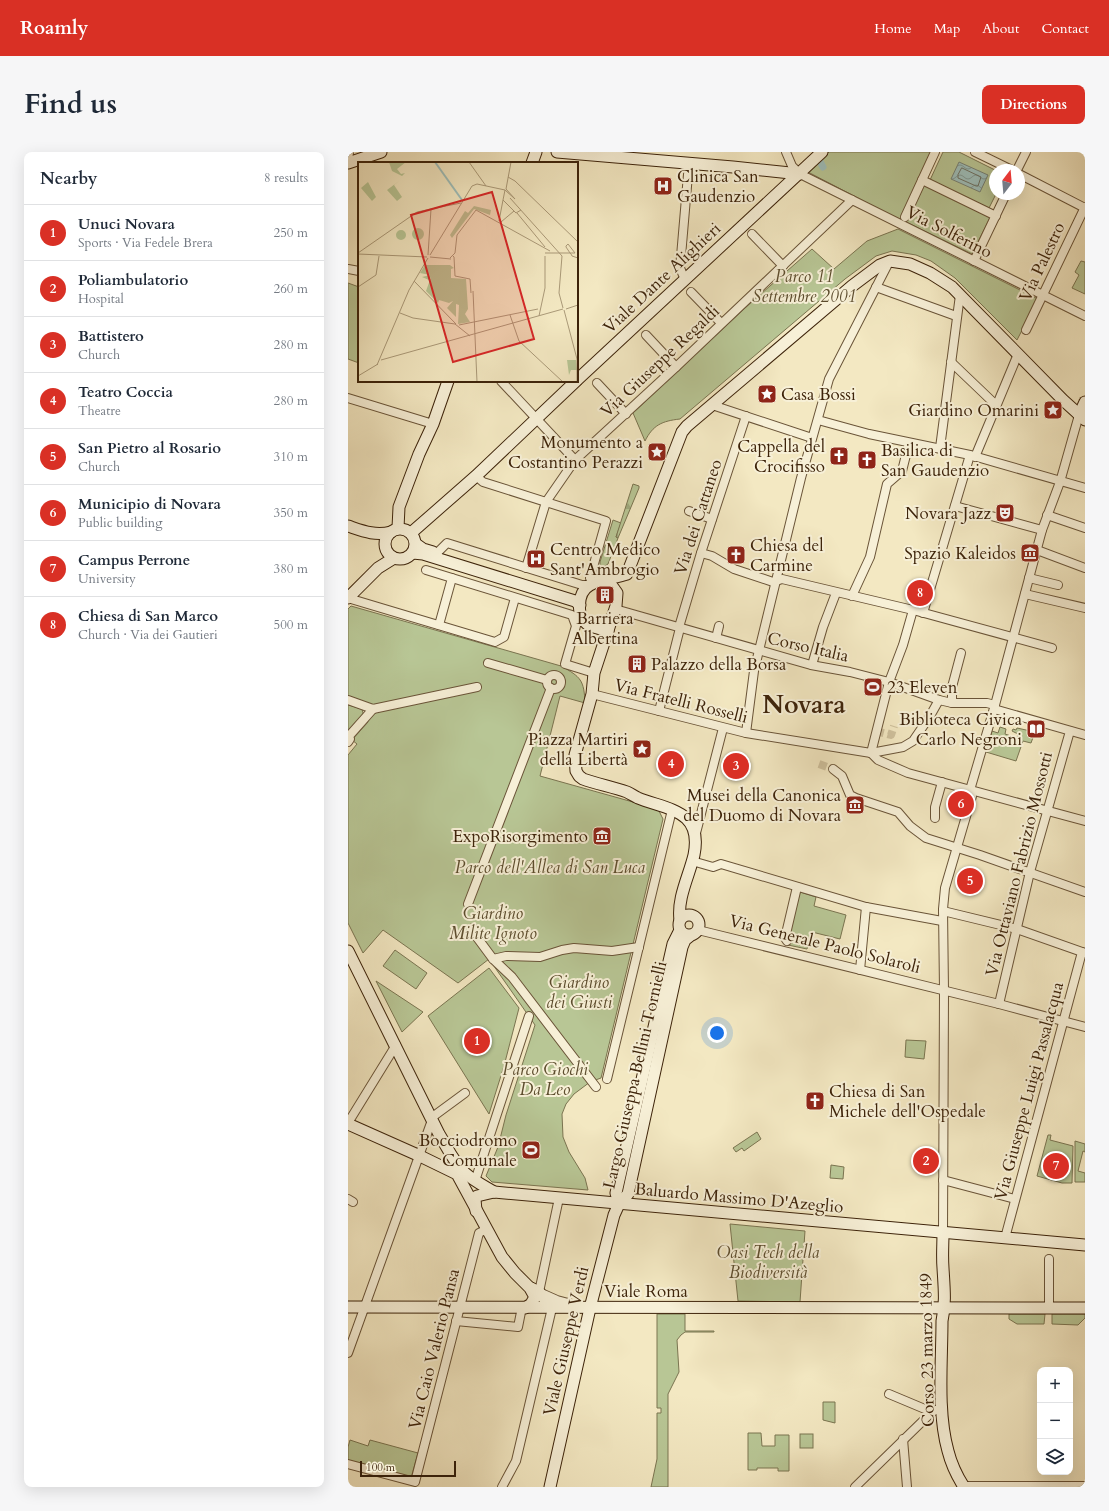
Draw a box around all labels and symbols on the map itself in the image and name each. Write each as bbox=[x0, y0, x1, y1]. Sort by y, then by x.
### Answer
inset map bbox=[358, 162, 578, 382]
north arrow bbox=[989, 164, 1025, 200]
place label: Clinica San Gaudenzio bbox=[677, 165, 759, 208]
hospital icon: Clinica San Gaudenzio bbox=[652, 175, 674, 197]
street label: Via Solferino bbox=[902, 200, 996, 264]
street label: Viale Dante Alighieri bbox=[598, 217, 726, 339]
street label: Via Palestro bbox=[1014, 219, 1070, 305]
park label: Parco 11 Settembre 2001 bbox=[752, 265, 856, 308]
street label: Via Giuseppe Regaldi bbox=[595, 300, 725, 422]
place icon: Casa Bossi bbox=[756, 383, 778, 405]
place label: Casa Bossi bbox=[781, 383, 856, 406]
place label: Giardino Omarini bbox=[908, 399, 1039, 422]
place icon: Giardino Omarini bbox=[1042, 399, 1064, 421]
place label: Monumento a Costantino Perazzi bbox=[508, 431, 644, 474]
place label: Cappella del Crocifisso bbox=[737, 435, 826, 478]
place label: Basilica di San Gaudenzio bbox=[881, 439, 989, 482]
place icon: Monumento a Costantino Perazzi bbox=[646, 441, 668, 463]
church icon: Cappella del Crocifisso bbox=[828, 445, 850, 467]
church icon: Basilica di San Gaudenzio bbox=[856, 449, 878, 471]
street label: Via dei Cattaneo bbox=[668, 456, 728, 578]
place label: Novara Jazz bbox=[905, 502, 991, 525]
theatre icon: Novara Jazz bbox=[994, 502, 1016, 524]
place label: Chiesa del Carmine bbox=[750, 534, 824, 577]
place label: Centro Medico Sant'Ambrogio bbox=[550, 538, 660, 581]
place label: Spazio Kaleidos bbox=[904, 542, 1016, 565]
museum icon: Spazio Kaleidos bbox=[1019, 542, 1041, 564]
church icon: Chiesa del Carmine bbox=[725, 544, 747, 566]
hospital icon: Centro Medico Sant'Ambrogio bbox=[525, 548, 547, 570]
pin: 8 bbox=[907, 578, 933, 608]
building icon: Barriera Albertina bbox=[594, 584, 616, 606]
place label: Barriera Albertina bbox=[572, 607, 639, 650]
street label: Corso Italia bbox=[765, 626, 852, 668]
building icon: Palazzo della Borsa bbox=[626, 653, 648, 675]
place label: Palazzo della Borsa bbox=[651, 653, 787, 676]
street label: Via Fratelli Rosselli bbox=[612, 673, 750, 729]
sports icon: 23 Eleven bbox=[862, 676, 884, 698]
place label: 23 Eleven bbox=[887, 676, 958, 699]
district label: Novara bbox=[762, 688, 846, 722]
place label: Biblioteca Civica Carlo Negroni bbox=[899, 708, 1023, 751]
library icon: Biblioteca Civica Carlo Negroni bbox=[1025, 718, 1047, 740]
place label: Piazza Martiri della Libertà bbox=[528, 728, 629, 771]
place icon: Piazza Martiri della Libertà bbox=[631, 738, 653, 760]
pin: 4 bbox=[658, 749, 684, 779]
street label: Via Ottaviano Fabrizio Mossotti bbox=[980, 749, 1058, 979]
pin: 3 bbox=[723, 751, 749, 781]
place label: Musei della Canonica del Duomo di Novara bbox=[683, 784, 842, 827]
pin: 6 bbox=[948, 789, 974, 819]
museum icon: Musei della Canonica del Duomo di Novara bbox=[844, 794, 866, 816]
place label: ExpoRisorgimento bbox=[453, 825, 588, 848]
museum icon: ExpoRisorgimento bbox=[591, 825, 613, 847]
park label: Parco dell'Allea di San Luca bbox=[455, 856, 646, 879]
pin: 5 bbox=[957, 866, 983, 896]
park label: Giardino Milite Ignoto bbox=[449, 902, 537, 945]
street label: Via Generale Paolo Solaroli bbox=[727, 909, 923, 979]
street label: Largo Giuseppa Bellini Tornielli bbox=[598, 959, 672, 1191]
park label: Giardino dei Giusti bbox=[546, 971, 612, 1014]
street label: Via Giuseppe Luigi Passalacqua bbox=[989, 979, 1069, 1203]
your location bbox=[707, 1023, 727, 1043]
pin: 1 bbox=[464, 1026, 490, 1056]
park label: Parco Giochi Da Leo bbox=[502, 1058, 588, 1101]
place label: Chiesa di San Michele dell'Ospedale bbox=[829, 1080, 986, 1123]
church icon: Chiesa di San Michele dell'Ospedale bbox=[804, 1090, 826, 1112]
place label: Bocciodromo Comunale bbox=[419, 1129, 517, 1172]
sports icon: Bocciodromo Comunale bbox=[520, 1139, 542, 1161]
pin: 2 bbox=[913, 1146, 939, 1176]
pin: 7 bbox=[1043, 1151, 1069, 1181]
street label: Baluardo Massimo D'Azeglio bbox=[634, 1177, 844, 1219]
park label: Oasi Tech della Biodiversità bbox=[717, 1241, 820, 1284]
street label: Viale Giuseppe Verdi bbox=[538, 1264, 594, 1418]
street label: Via Caio Valerio Pansa bbox=[403, 1266, 465, 1432]
street label: Corso 23 marzo 1849 bbox=[914, 1273, 940, 1427]
street label: Viale Roma bbox=[604, 1280, 689, 1303]
scale bar bbox=[360, 1459, 456, 1478]

